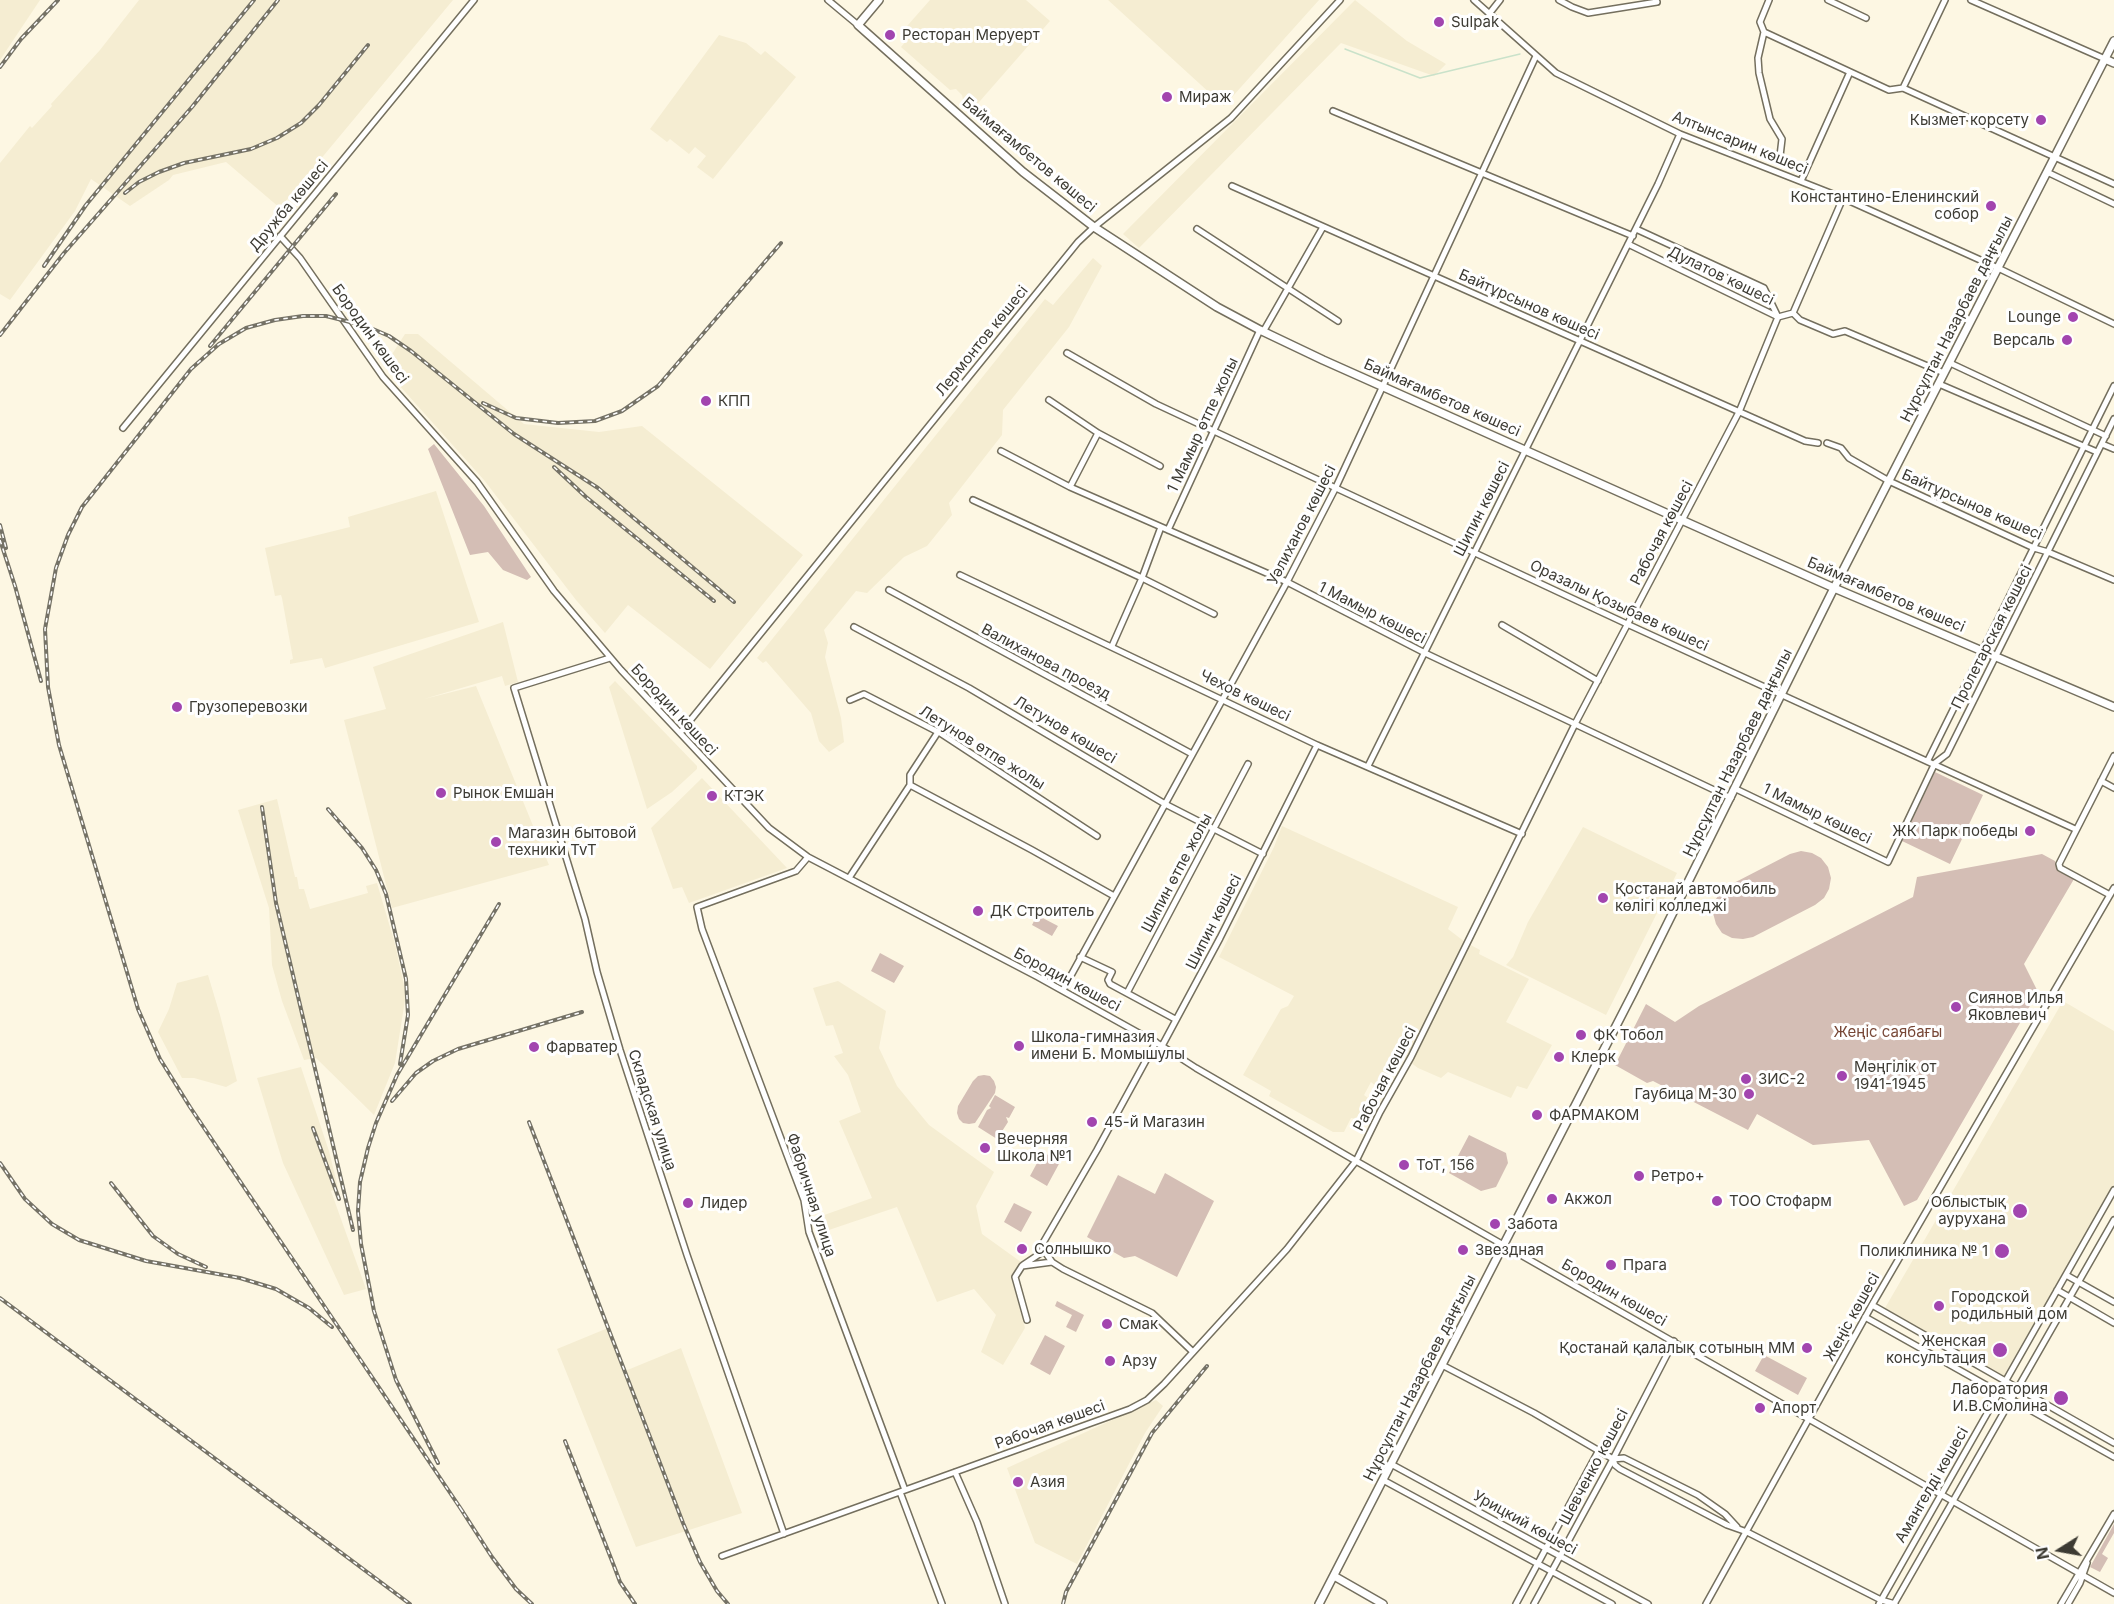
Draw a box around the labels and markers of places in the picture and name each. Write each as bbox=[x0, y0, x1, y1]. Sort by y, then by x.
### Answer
place label: Sulpak bbox=[1451, 13, 1499, 31]
marker: Sulpak bbox=[1432, 15, 1446, 29]
place label: Ресторан Меруерт bbox=[902, 26, 1040, 44]
marker: Ресторан Меруерт bbox=[883, 28, 897, 42]
place label: Мираж bbox=[1179, 88, 1231, 106]
marker: Мираж bbox=[1160, 90, 1174, 104]
place label: Кызмет корсету bbox=[1910, 111, 2029, 129]
marker: Кызмет корсету bbox=[2034, 113, 2048, 127]
place label: Константино-Еленинский собор bbox=[1791, 188, 1979, 223]
marker: Константино-Еленинский собор bbox=[1984, 199, 1998, 213]
place label: Lounge bbox=[2008, 308, 2061, 326]
marker: Lounge bbox=[2066, 310, 2080, 324]
place label: Версаль bbox=[1993, 331, 2055, 349]
marker: Версаль bbox=[2060, 333, 2074, 347]
place label: КПП bbox=[718, 392, 750, 410]
marker: КПП bbox=[699, 394, 713, 408]
place label: Грузоперевозки bbox=[189, 698, 308, 716]
marker: Грузоперевозки bbox=[170, 700, 184, 714]
place label: Рынок Емшан bbox=[453, 784, 554, 802]
marker: Рынок Емшан bbox=[434, 786, 448, 800]
place label: КТЭК bbox=[724, 787, 764, 805]
marker: КТЭК bbox=[705, 789, 719, 803]
place label: ЖК Парк победы bbox=[1892, 822, 2018, 840]
place label: Магазин бытовой техники TvT bbox=[508, 824, 636, 859]
marker: ЖК Парк победы bbox=[2023, 824, 2037, 838]
marker: Магазин бытовой техники TvT bbox=[489, 835, 503, 849]
place label: Қостанай автомобиль көлігі колледжі bbox=[1615, 880, 1776, 915]
marker: Қостанай автомобиль көлігі колледжі bbox=[1596, 891, 1610, 905]
place label: ДК Строитель bbox=[990, 902, 1094, 920]
marker: ДК Строитель bbox=[971, 904, 985, 918]
place label: Сиянов Илья Яковлевич bbox=[1968, 989, 2063, 1024]
marker: Сиянов Илья Яковлевич bbox=[1949, 1000, 1963, 1014]
place label: ФК Тобол bbox=[1593, 1026, 1664, 1044]
place label: Школа-гимназия имени Б. Момышулы bbox=[1031, 1028, 1185, 1063]
marker: ФК Тобол bbox=[1574, 1028, 1588, 1042]
place label: Фарватер bbox=[546, 1038, 618, 1056]
marker: Школа-гимназия имени Б. Момышулы bbox=[1012, 1039, 1026, 1053]
marker: Фарватер bbox=[527, 1040, 541, 1054]
place label: Клерк bbox=[1571, 1048, 1616, 1066]
marker: Клерк bbox=[1552, 1050, 1566, 1064]
place label: Мәңгілік от 1941-1945 bbox=[1854, 1058, 1936, 1093]
marker: Мәңгілік от 1941-1945 bbox=[1835, 1069, 1849, 1083]
place label: ЗИС-2 bbox=[1758, 1070, 1805, 1088]
marker: ЗИС-2 bbox=[1739, 1072, 1753, 1086]
place label: Гаубица М-30 bbox=[1634, 1085, 1737, 1103]
marker: Гаубица М-30 bbox=[1742, 1087, 1756, 1101]
place label: ФАРМАКОМ bbox=[1549, 1106, 1639, 1124]
marker: ФАРМАКОМ bbox=[1530, 1108, 1544, 1122]
place label: 45-й Магазин bbox=[1104, 1113, 1205, 1131]
marker: 45-й Магазин bbox=[1085, 1115, 1099, 1129]
place label: Вечерняя Школа №1 bbox=[997, 1130, 1072, 1165]
marker: Вечерняя Школа №1 bbox=[978, 1141, 992, 1155]
place label: ТоТ, 156 bbox=[1416, 1156, 1475, 1174]
marker: ТоТ, 156 bbox=[1397, 1158, 1411, 1172]
place label: Ретро+ bbox=[1651, 1167, 1705, 1185]
marker: Ретро+ bbox=[1632, 1169, 1646, 1183]
place label: Акжол bbox=[1564, 1190, 1612, 1208]
marker: Акжол bbox=[1545, 1192, 1559, 1206]
place label: ТОО Стофарм bbox=[1729, 1192, 1832, 1210]
place label: Облыстық аурухана bbox=[1931, 1193, 2006, 1228]
place label: Лидер bbox=[700, 1194, 747, 1212]
marker: ТОО Стофарм bbox=[1710, 1194, 1724, 1208]
marker: Лидер bbox=[681, 1196, 695, 1210]
marker: Облыстық аурухана bbox=[2011, 1202, 2029, 1220]
place label: Забота bbox=[1507, 1215, 1558, 1233]
marker: Забота bbox=[1488, 1217, 1502, 1231]
place label: Солнышко bbox=[1034, 1240, 1112, 1258]
place label: Звездная bbox=[1475, 1241, 1544, 1259]
marker: Солнышко bbox=[1015, 1242, 1029, 1256]
place label: Поликлиника № 1 bbox=[1860, 1242, 1988, 1260]
marker: Поликлиника № 1 bbox=[1993, 1242, 2011, 1260]
marker: Звездная bbox=[1456, 1243, 1470, 1257]
place label: Прага bbox=[1623, 1256, 1667, 1274]
marker: Прага bbox=[1604, 1258, 1618, 1272]
place label: Городской родильный дом bbox=[1951, 1288, 2067, 1323]
marker: Городской родильный дом bbox=[1932, 1299, 1946, 1313]
place label: Смак bbox=[1119, 1315, 1158, 1333]
marker: Смак bbox=[1100, 1317, 1114, 1331]
place label: Женская консультация bbox=[1886, 1332, 1986, 1367]
place label: Қостанай қалалық сотының ММ bbox=[1559, 1339, 1795, 1357]
marker: Қостанай қалалық сотының ММ bbox=[1800, 1341, 1814, 1355]
marker: Женская консультация bbox=[1991, 1341, 2009, 1359]
place label: Арзу bbox=[1122, 1352, 1157, 1370]
marker: Арзу bbox=[1103, 1354, 1117, 1368]
place label: Лаборатория И.В.Смолина bbox=[1951, 1380, 2048, 1415]
marker: Лаборатория И.В.Смолина bbox=[2052, 1389, 2070, 1407]
place label: Апорт bbox=[1772, 1399, 1816, 1417]
marker: Апорт bbox=[1753, 1401, 1767, 1415]
place label: Азия bbox=[1030, 1473, 1065, 1491]
marker: Азия bbox=[1011, 1475, 1025, 1489]

